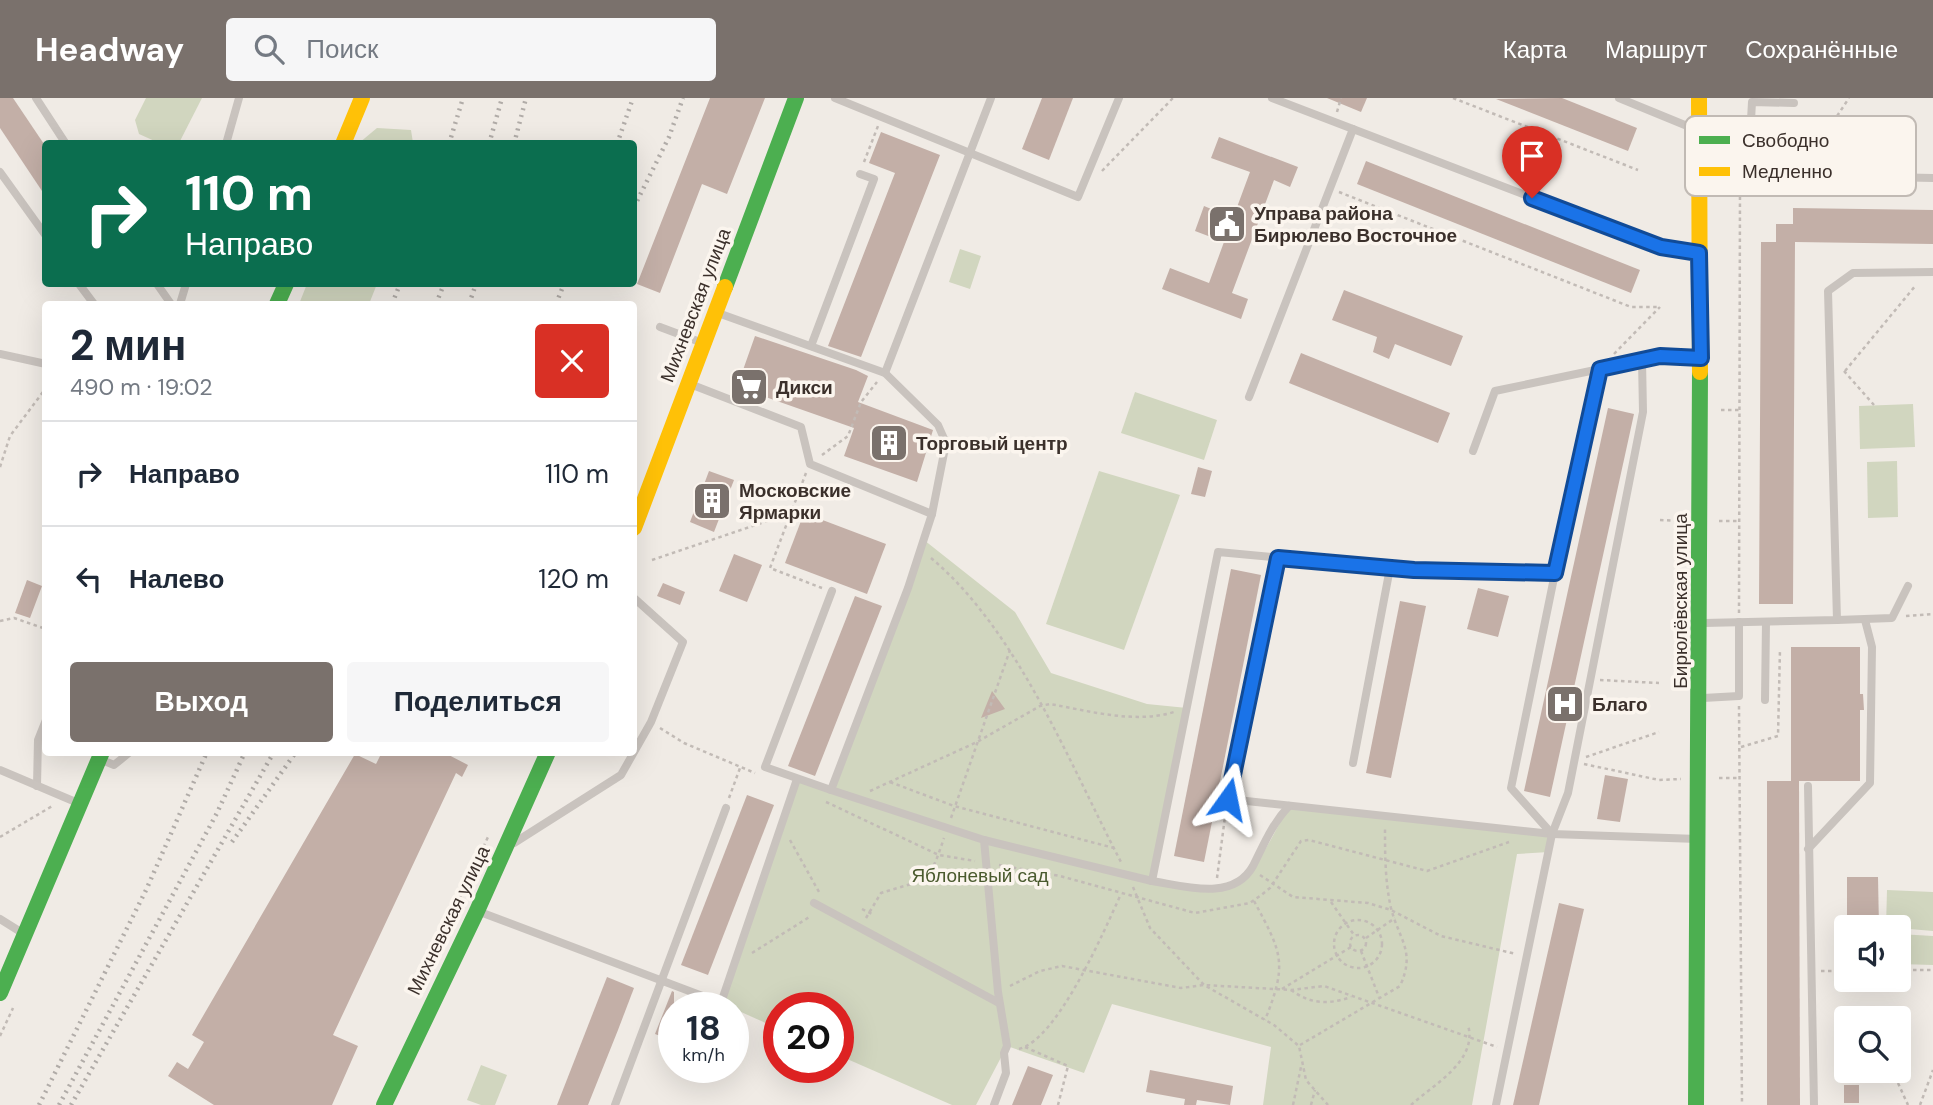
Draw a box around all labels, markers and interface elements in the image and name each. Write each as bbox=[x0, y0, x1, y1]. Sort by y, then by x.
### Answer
search box bbox=[226, 18, 716, 81]
text: Headway bbox=[35, 28, 184, 71]
icon: search bbox=[250, 30, 288, 68]
text: Поиск bbox=[306, 32, 378, 66]
text: Карта bbox=[1503, 34, 1567, 65]
text: Маршрут bbox=[1605, 34, 1707, 65]
text: Сохранённые bbox=[1745, 34, 1898, 65]
legend bbox=[1685, 116, 1916, 196]
pin bbox=[1502, 126, 1562, 198]
text: Свободно bbox=[1742, 128, 1829, 153]
icon: arrive bbox=[1513, 137, 1551, 175]
text: Медленно bbox=[1742, 159, 1832, 184]
text: 110 m bbox=[185, 161, 313, 225]
icon: right bbox=[70, 168, 161, 259]
place label: Управа района Бирюлево Восточное bbox=[1254, 201, 1457, 248]
public building icon: Управа района Бирюлево Восточное bbox=[1206, 203, 1248, 245]
text: Направо bbox=[185, 223, 313, 265]
street label: Михневская улица bbox=[655, 224, 737, 386]
text: 2 мин bbox=[70, 318, 186, 373]
button: close bbox=[535, 324, 609, 398]
supermarket icon: Дикси bbox=[728, 366, 770, 408]
text: 490 m · 19:02 bbox=[70, 372, 213, 402]
place label: Дикси bbox=[776, 375, 833, 400]
building icon: Торговый центр bbox=[868, 422, 910, 464]
place label: Торговый центр bbox=[916, 431, 1068, 456]
icon: right bbox=[70, 455, 108, 493]
text: Направо bbox=[129, 457, 240, 491]
text: 110 m bbox=[545, 457, 609, 491]
place label: Московские Ярмарки bbox=[739, 478, 851, 525]
building icon: Московские Ярмарки bbox=[691, 480, 733, 522]
street label: Бирюлёвская улица bbox=[1668, 513, 1693, 689]
icon: left bbox=[70, 560, 108, 598]
text: Налево bbox=[129, 562, 224, 596]
text: 120 m bbox=[538, 562, 609, 596]
button: Выход bbox=[70, 662, 333, 742]
button: Поделиться bbox=[347, 662, 609, 742]
hospital icon: Благо bbox=[1544, 683, 1586, 725]
place label: Благо bbox=[1592, 692, 1648, 717]
position arrow bbox=[1191, 762, 1265, 836]
street label: Михневская улица bbox=[401, 841, 496, 999]
park label: Яблоневый сад bbox=[911, 863, 1049, 888]
map controls bbox=[1834, 915, 1911, 1083]
button: sound bbox=[1834, 915, 1911, 992]
speed limit sign: 20 bbox=[763, 992, 854, 1083]
text: 18 bbox=[686, 1005, 721, 1051]
button: search bbox=[1834, 1006, 1911, 1083]
text: km/h bbox=[682, 1043, 725, 1067]

